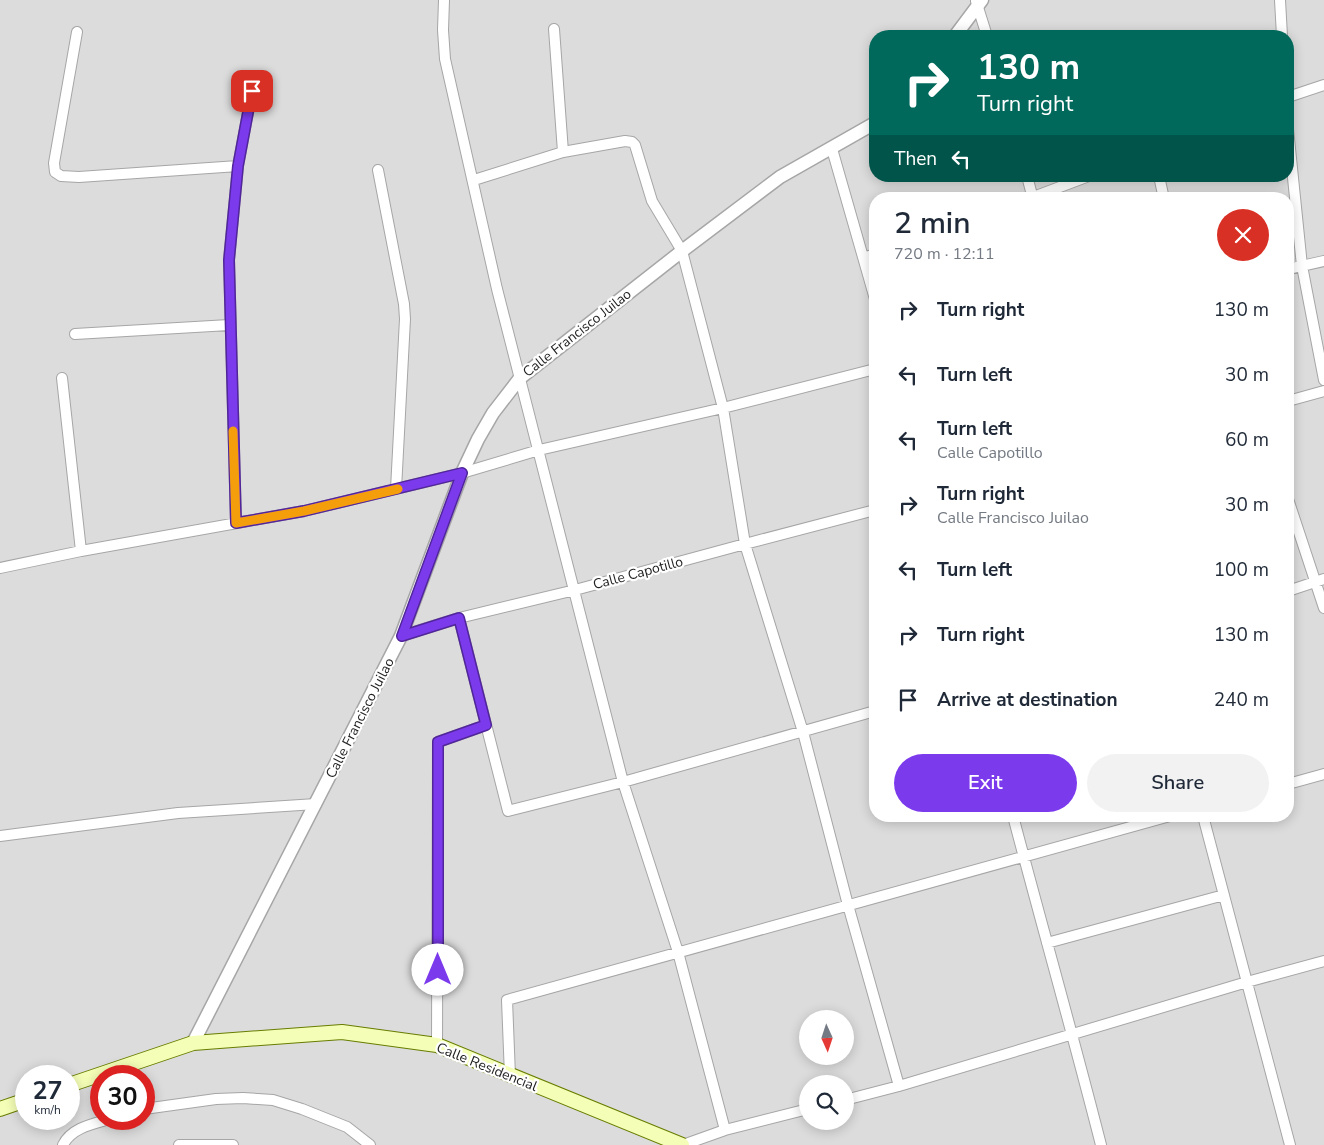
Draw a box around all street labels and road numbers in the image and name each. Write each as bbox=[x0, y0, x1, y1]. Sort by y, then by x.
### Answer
street label: Calle Francisco Juilao bbox=[519, 284, 635, 381]
street label: Calle Capotillo bbox=[591, 552, 685, 594]
street label: Calle Francisco Juilao bbox=[321, 654, 399, 782]
street label: Calle Residencial bbox=[434, 1038, 541, 1096]

